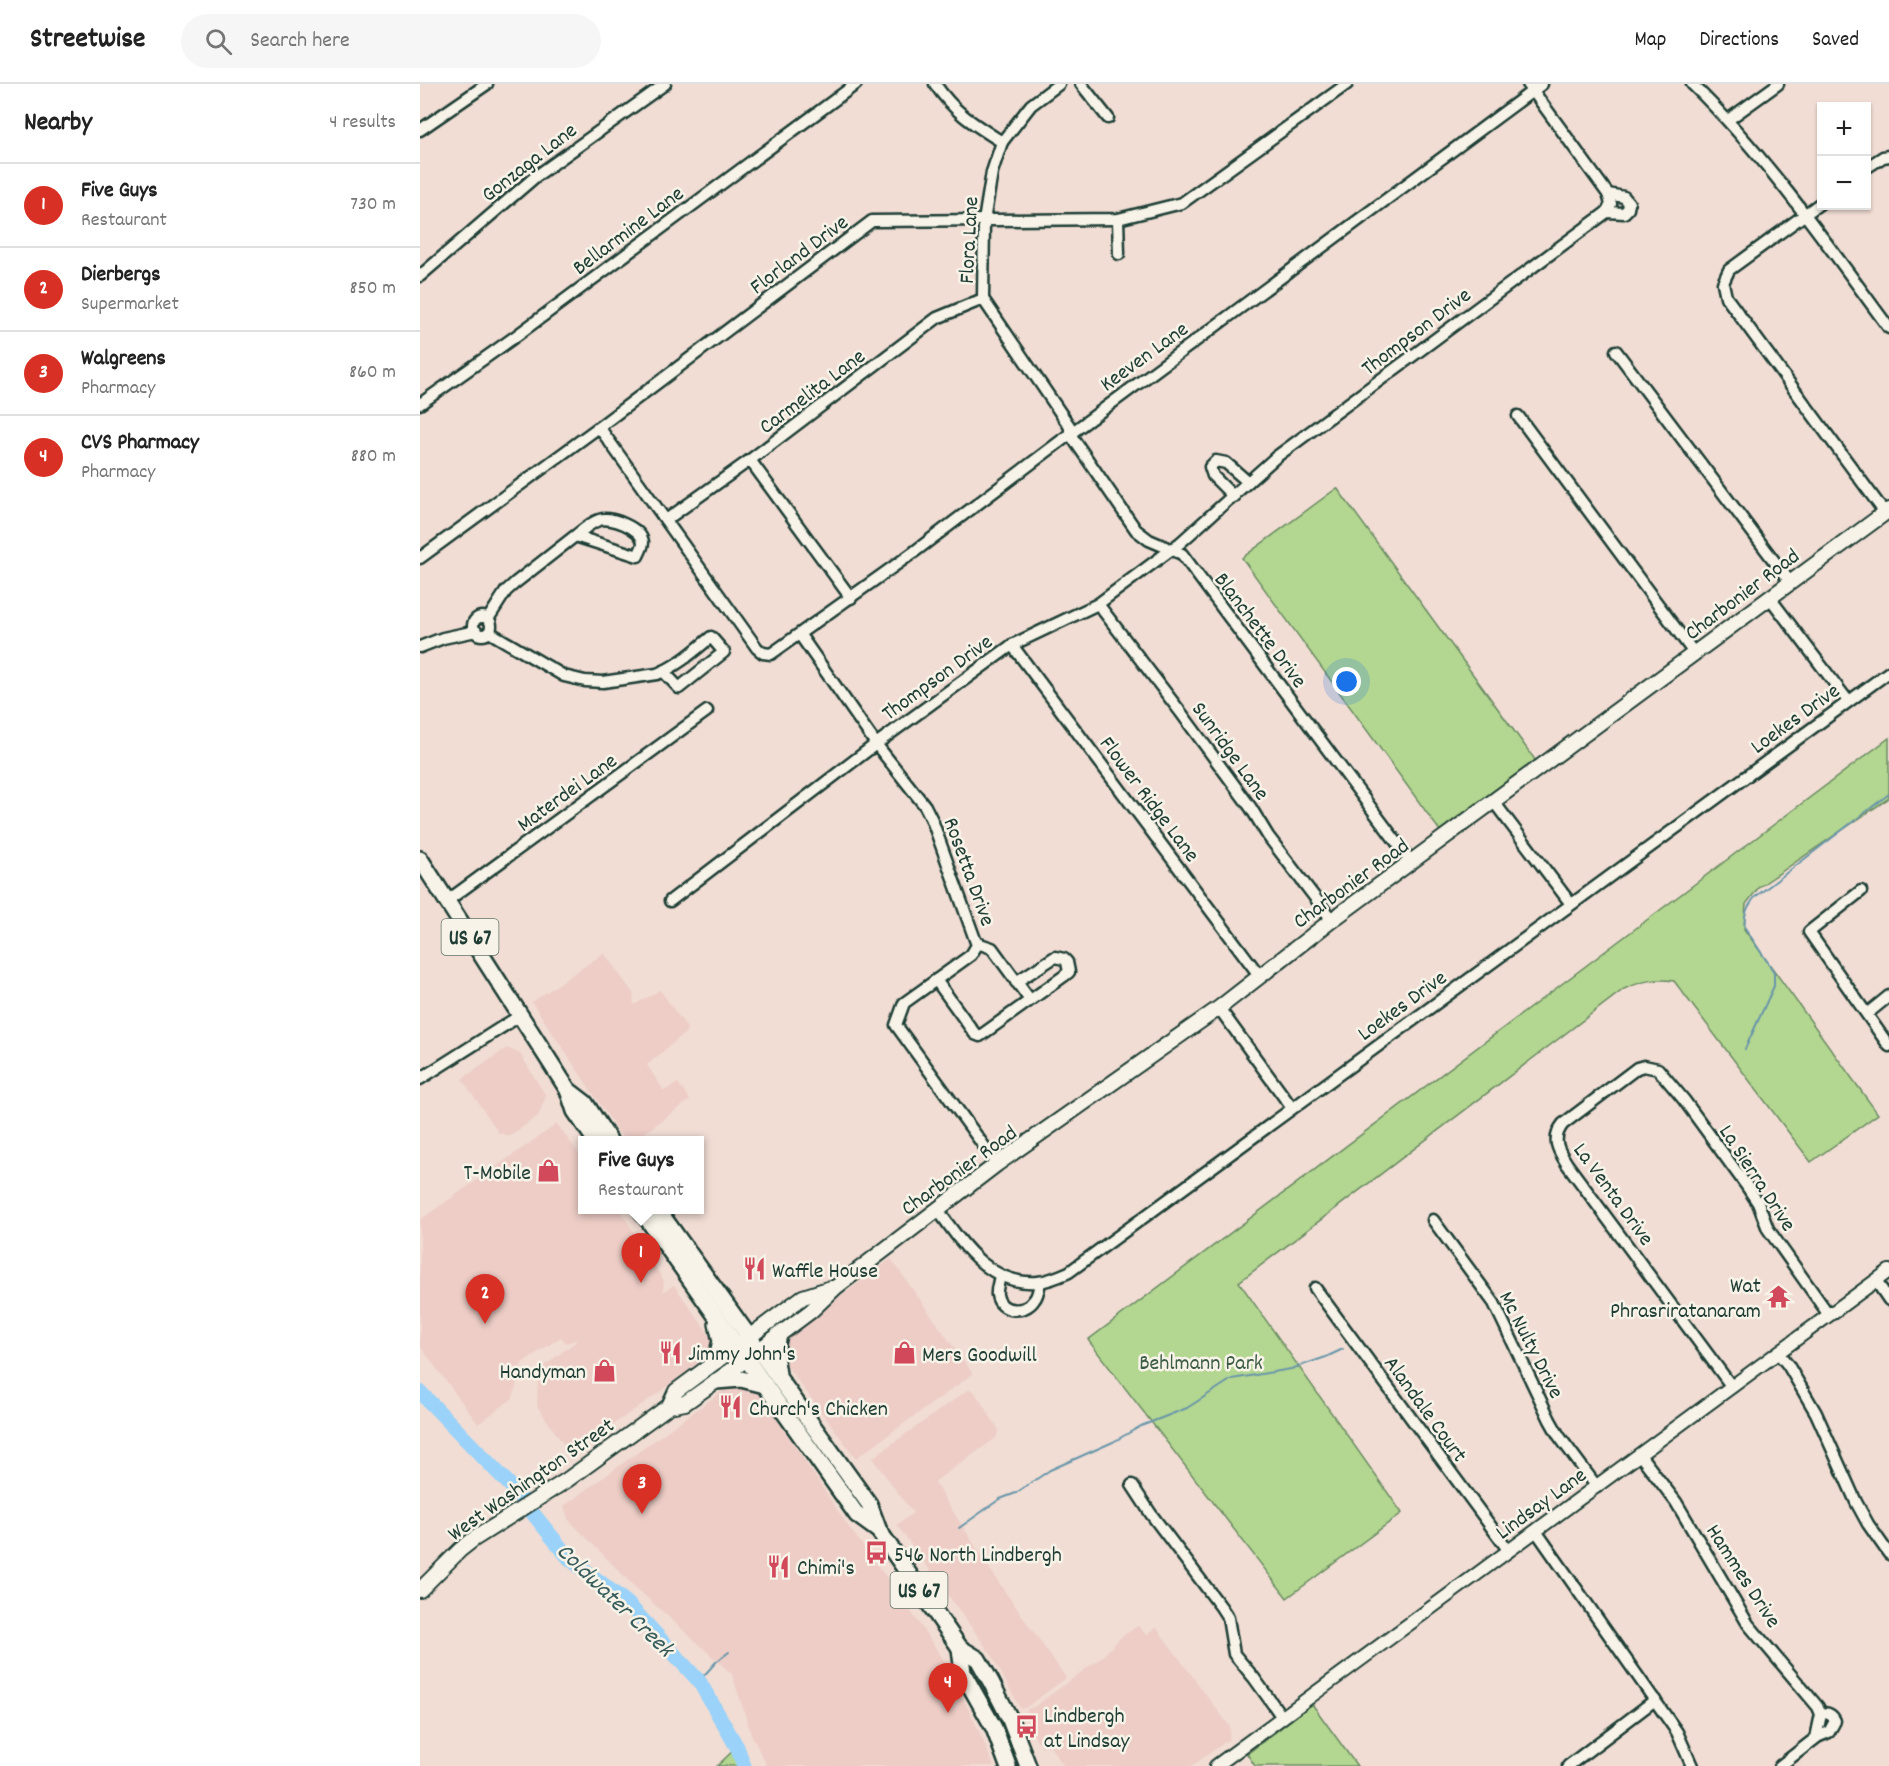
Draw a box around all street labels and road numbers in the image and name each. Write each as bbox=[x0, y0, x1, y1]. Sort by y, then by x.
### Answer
street label: Gonzaga Lane bbox=[476, 116, 585, 211]
street label: Bellarmine Lane bbox=[567, 180, 691, 284]
street label: Flora Lane bbox=[953, 196, 988, 285]
street label: Florland Drive bbox=[744, 208, 856, 303]
street label: Thompson Drive bbox=[1356, 281, 1479, 384]
street label: Keeven Lane bbox=[1094, 315, 1196, 401]
street label: Carmelita Lane bbox=[753, 342, 873, 443]
street label: Charbonier Road bbox=[1679, 542, 1807, 649]
street label: Blanchette Drive bbox=[1205, 567, 1313, 696]
street label: Thompson Drive bbox=[876, 628, 1000, 730]
street label: Loekes Drive bbox=[1745, 677, 1847, 763]
street label: Sunridge Lane bbox=[1183, 696, 1276, 808]
street label: Flower Ridge Lane bbox=[1091, 731, 1206, 870]
street label: Materdei Lane bbox=[511, 747, 625, 841]
street label: Rosetta Drive bbox=[934, 814, 1002, 931]
street label: Charbonier Road bbox=[1288, 832, 1417, 938]
road number: US 67 bbox=[442, 919, 498, 955]
street label: Loekes Drive bbox=[1352, 964, 1454, 1050]
street label: Charbonier Road bbox=[896, 1119, 1025, 1225]
street label: La Sierra Drive bbox=[1710, 1119, 1802, 1238]
street label: La Venta Drive bbox=[1564, 1137, 1660, 1253]
street label: Mc Nulty Drive bbox=[1490, 1287, 1570, 1405]
street label: Alandale Court bbox=[1375, 1350, 1473, 1470]
street label: West Washington Street bbox=[442, 1412, 622, 1550]
street label: Lindsay Lane bbox=[1490, 1461, 1594, 1549]
street label: Hammes Drive bbox=[1697, 1519, 1787, 1635]
road number: US 67 bbox=[890, 1572, 948, 1608]

